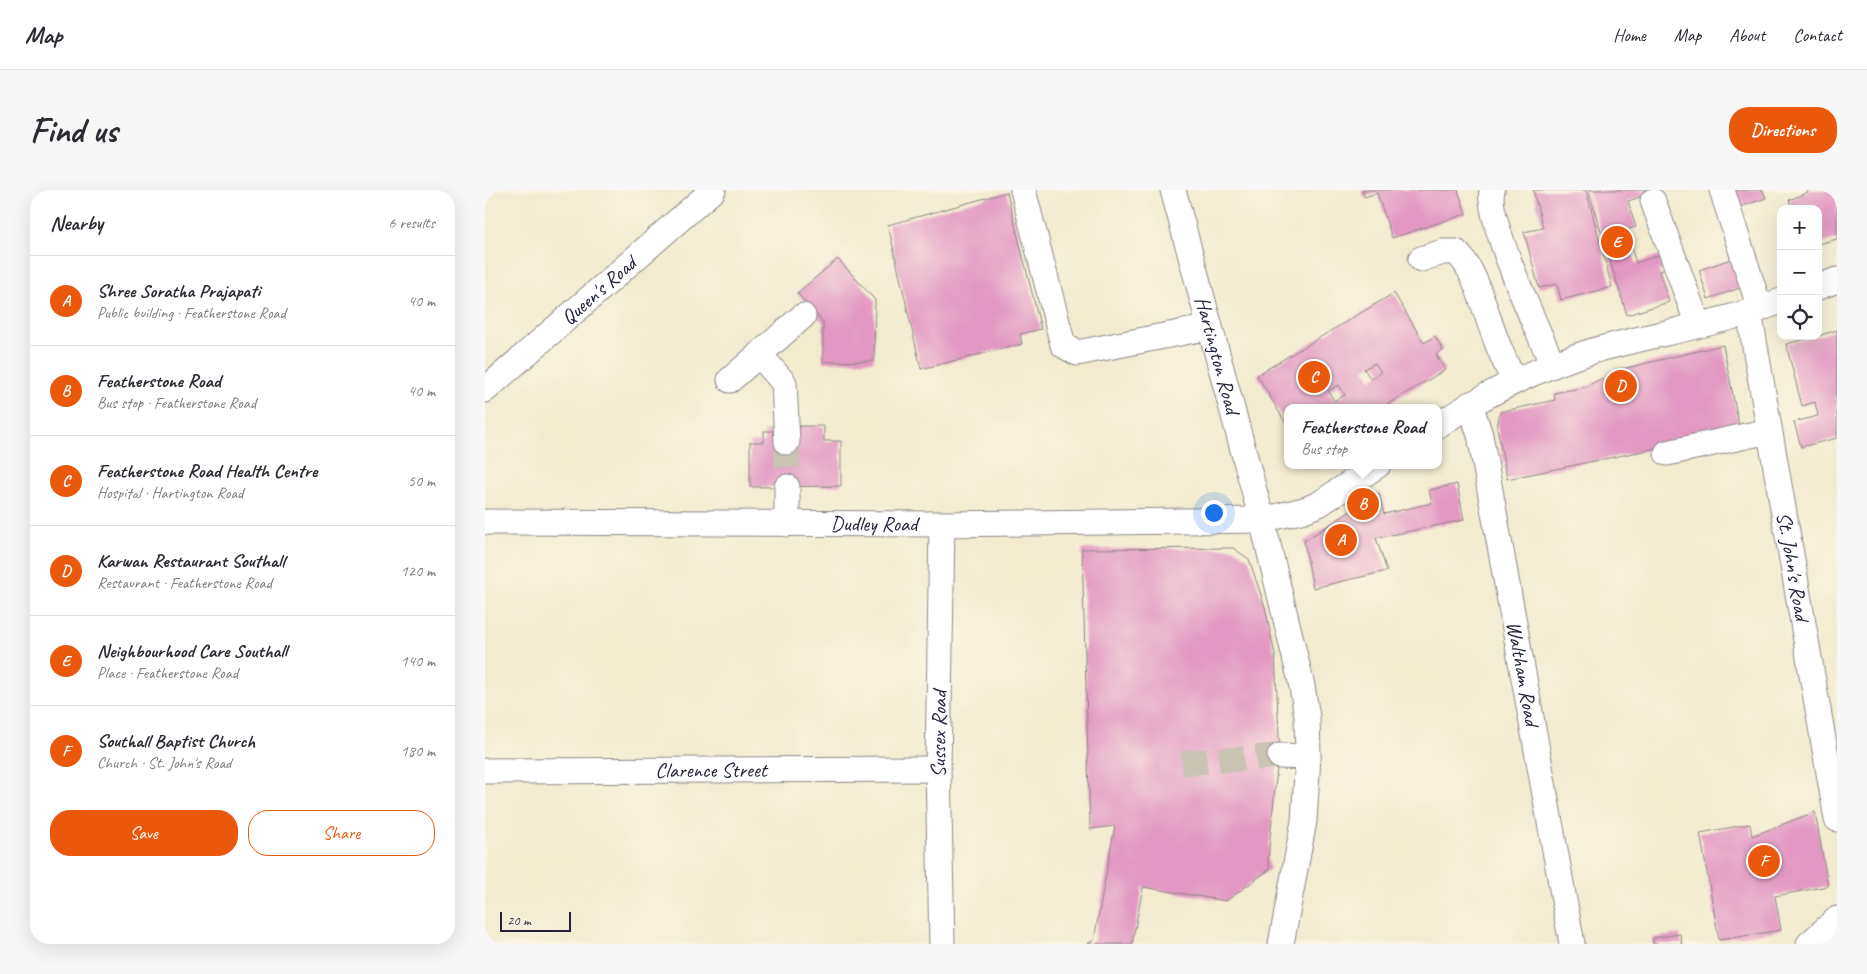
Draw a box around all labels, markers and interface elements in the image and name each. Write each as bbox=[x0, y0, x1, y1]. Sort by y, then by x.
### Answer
text: Map bbox=[25, 20, 62, 50]
text: Home bbox=[1613, 24, 1646, 46]
text: Map bbox=[1674, 24, 1701, 46]
text: About bbox=[1729, 24, 1765, 46]
text: Contact bbox=[1793, 24, 1842, 46]
button: Directions bbox=[1729, 107, 1837, 153]
text: Find us bbox=[30, 108, 117, 153]
map controls bbox=[1777, 205, 1822, 340]
button: + bbox=[1777, 205, 1822, 250]
text: Nearby bbox=[50, 210, 103, 236]
text: 6 results bbox=[388, 213, 435, 233]
pin: E bbox=[1601, 223, 1633, 261]
street label: Queen's Road bbox=[556, 248, 644, 330]
button: − bbox=[1777, 250, 1822, 295]
text: Shree Soratha Prajapati bbox=[97, 279, 260, 303]
text: A bbox=[62, 291, 70, 311]
text: 40 m bbox=[408, 291, 435, 311]
street label: Hartington Road bbox=[1189, 294, 1247, 420]
button: locate bbox=[1777, 295, 1822, 340]
text: Public building · Featherstone Road bbox=[97, 303, 286, 323]
pin: C bbox=[1298, 358, 1330, 396]
pin: D bbox=[1605, 367, 1637, 405]
text: Featherstone Road bbox=[97, 369, 221, 393]
text: B bbox=[62, 381, 70, 401]
text: 40 m bbox=[408, 381, 435, 401]
text: Bus stop · Featherstone Road bbox=[97, 393, 256, 413]
popup bbox=[1284, 404, 1442, 469]
text: Featherstone Road bbox=[1301, 415, 1425, 439]
text: Bus stop bbox=[1301, 439, 1347, 459]
text: Featherstone Road Health Centre bbox=[97, 459, 317, 483]
text: C bbox=[62, 471, 70, 491]
text: 50 m bbox=[408, 471, 435, 491]
text: Hospital · Hartington Road bbox=[97, 483, 243, 503]
pin: B bbox=[1347, 485, 1379, 523]
your location bbox=[1201, 500, 1227, 526]
street label: St. John's Road bbox=[1771, 510, 1816, 626]
street label: Dudley Road bbox=[831, 511, 921, 537]
pin: A bbox=[1325, 521, 1357, 559]
text: Karwan Restaurant Southall bbox=[97, 549, 285, 573]
text: D bbox=[61, 561, 71, 581]
text: 120 m bbox=[401, 561, 435, 581]
text: Restaurant · Featherstone Road bbox=[97, 573, 272, 593]
street label: Waltham Road bbox=[1501, 619, 1546, 732]
text: Neighbourhood Care Southall bbox=[97, 639, 287, 663]
text: E bbox=[62, 651, 70, 671]
text: 140 m bbox=[401, 651, 435, 671]
text: Place · Featherstone Road bbox=[97, 663, 238, 683]
street label: Sussex Road bbox=[925, 687, 952, 778]
text: Southall Baptist Church bbox=[97, 729, 255, 753]
text: F bbox=[62, 741, 70, 761]
text: 180 m bbox=[401, 741, 435, 761]
text: Church · St. John's Road bbox=[97, 753, 231, 773]
street label: Clarence Street bbox=[655, 757, 769, 783]
button: Save bbox=[50, 810, 238, 856]
button: Share bbox=[248, 810, 435, 856]
pin: F bbox=[1748, 842, 1780, 880]
scale bar bbox=[500, 909, 571, 932]
text: 20 m bbox=[507, 912, 531, 929]

